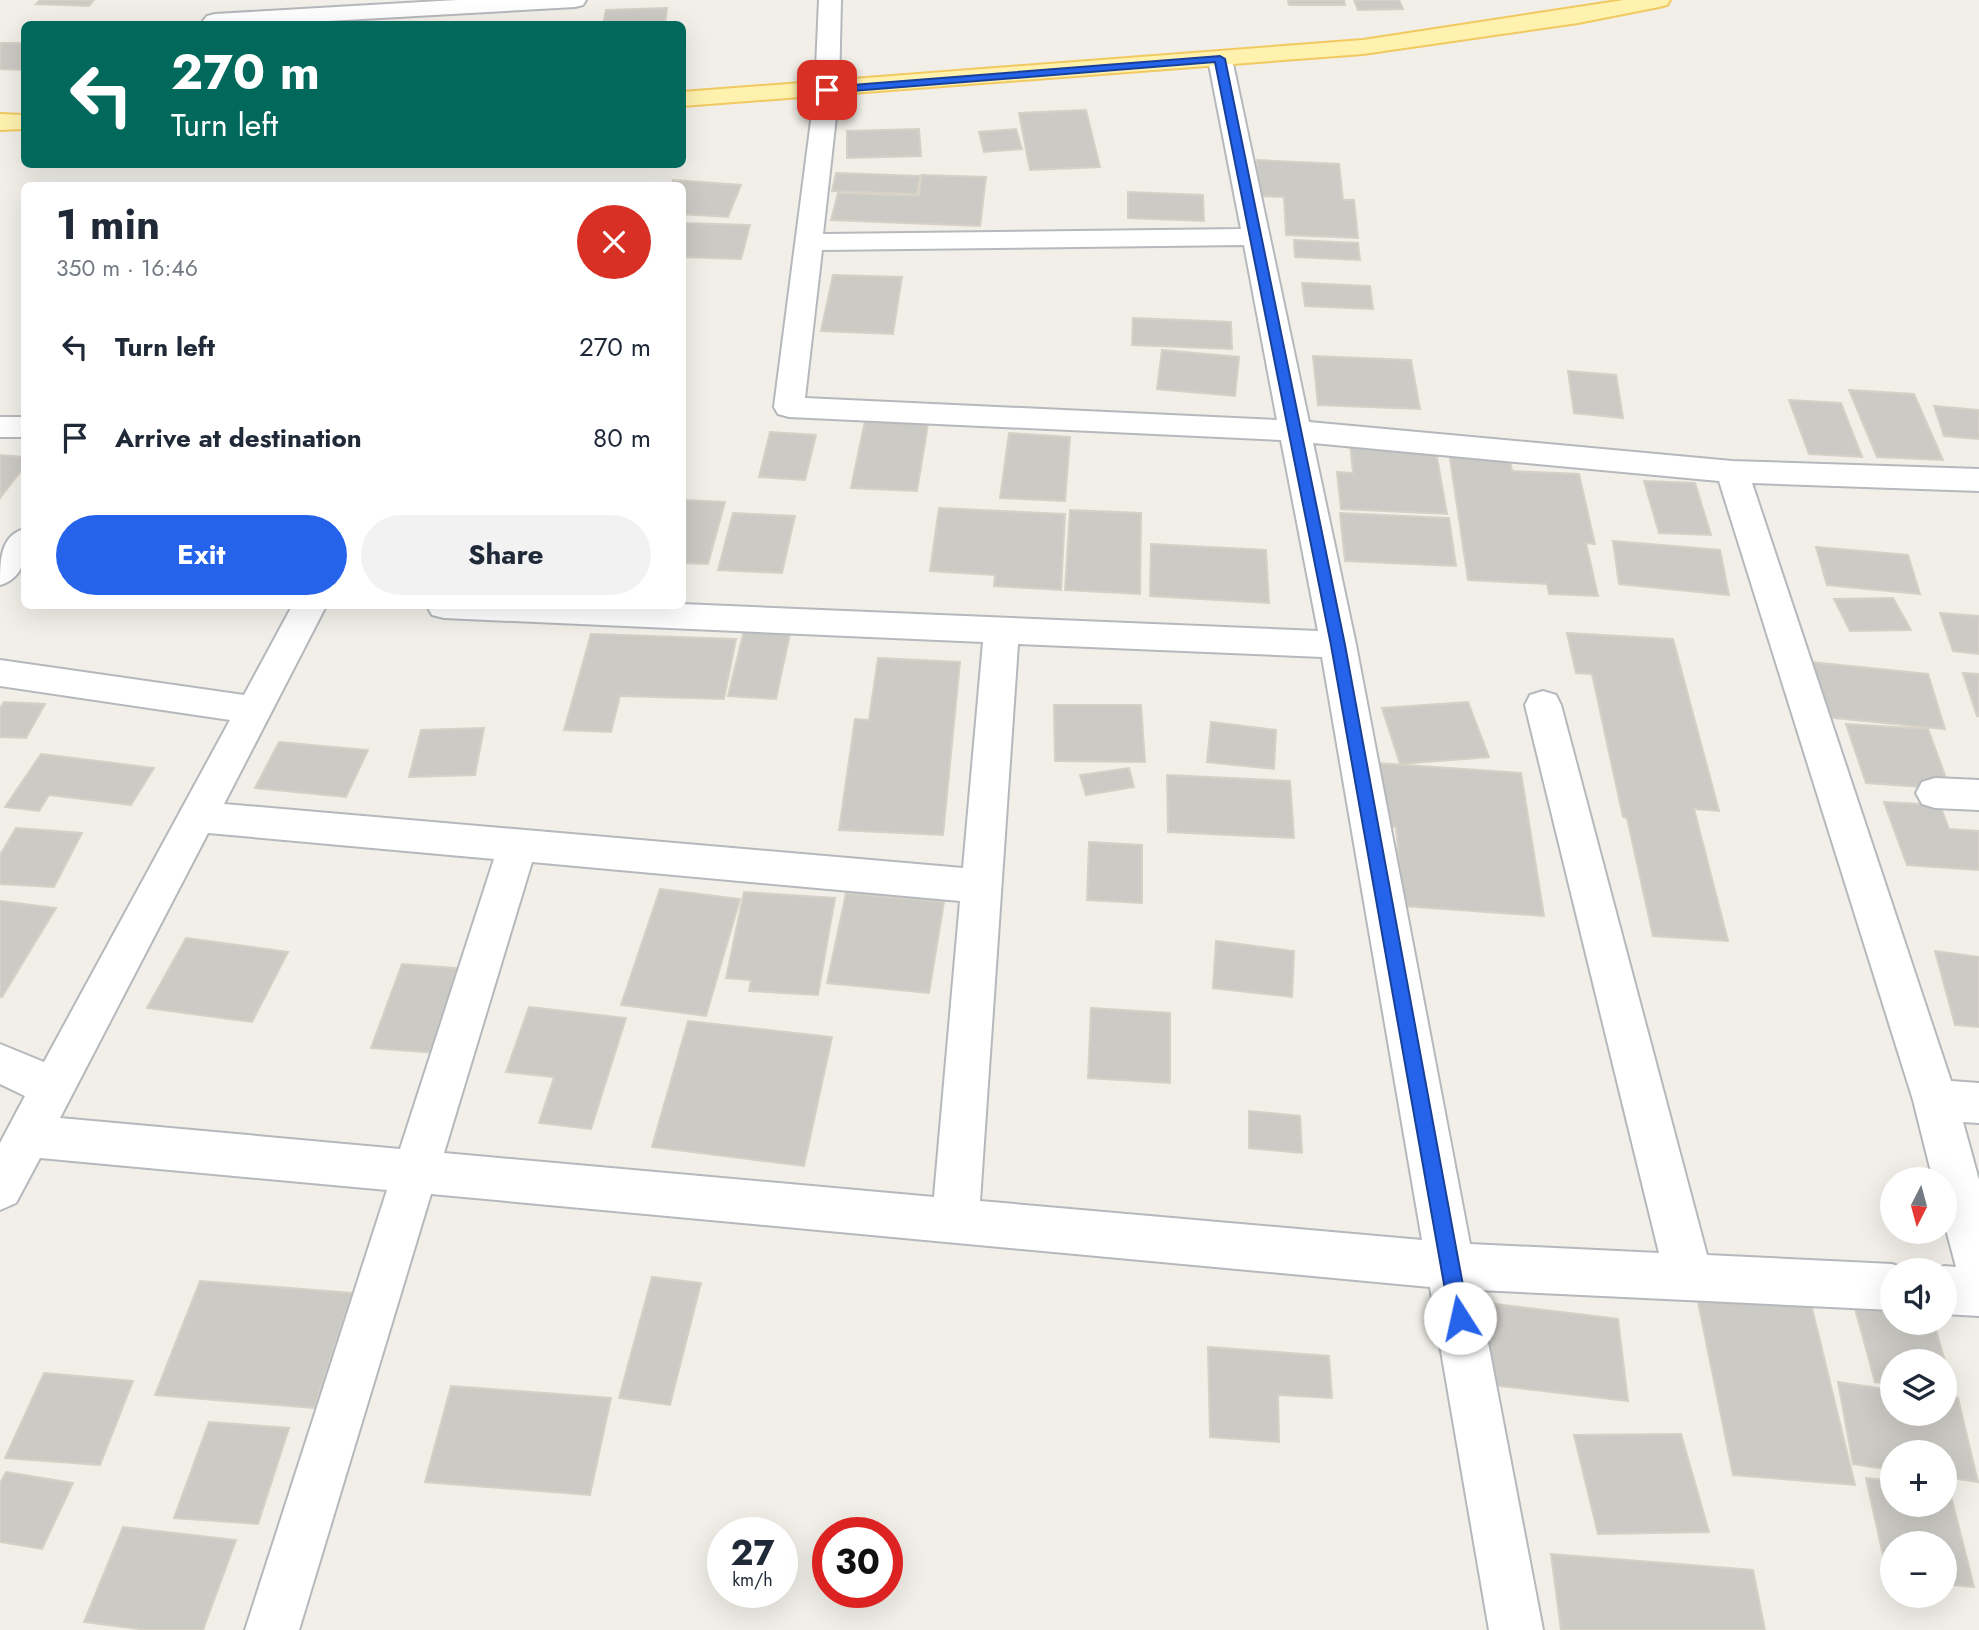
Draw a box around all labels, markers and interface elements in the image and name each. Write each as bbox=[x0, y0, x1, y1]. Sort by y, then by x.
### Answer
text: 270 m bbox=[171, 37, 320, 107]
icon: left bbox=[56, 49, 147, 140]
pin bbox=[797, 60, 857, 120]
icon: arrive bbox=[808, 71, 846, 109]
text: Turn left bbox=[171, 102, 278, 148]
text: 1 min bbox=[56, 194, 160, 255]
button: close bbox=[577, 205, 651, 279]
text: 350 m · 16:46 bbox=[56, 251, 198, 285]
icon: left bbox=[56, 328, 94, 366]
text: Turn left bbox=[115, 328, 215, 366]
text: 270 m bbox=[579, 328, 651, 366]
icon: arrive bbox=[56, 419, 94, 457]
text: Arrive at destination bbox=[115, 419, 362, 457]
text: 80 m bbox=[593, 419, 651, 457]
button: Exit bbox=[56, 515, 347, 595]
button: Share bbox=[361, 515, 651, 595]
north arrow bbox=[1880, 1167, 1956, 1244]
map controls bbox=[1880, 1167, 1957, 1608]
button: sound bbox=[1880, 1258, 1957, 1335]
position arrow bbox=[1423, 1281, 1497, 1355]
button: layers bbox=[1880, 1349, 1957, 1426]
button: + bbox=[1880, 1440, 1957, 1517]
speed limit sign: 30 bbox=[812, 1517, 903, 1608]
text: 27 bbox=[730, 1528, 775, 1578]
button: − bbox=[1880, 1531, 1957, 1608]
text: km/h bbox=[732, 1567, 773, 1593]

